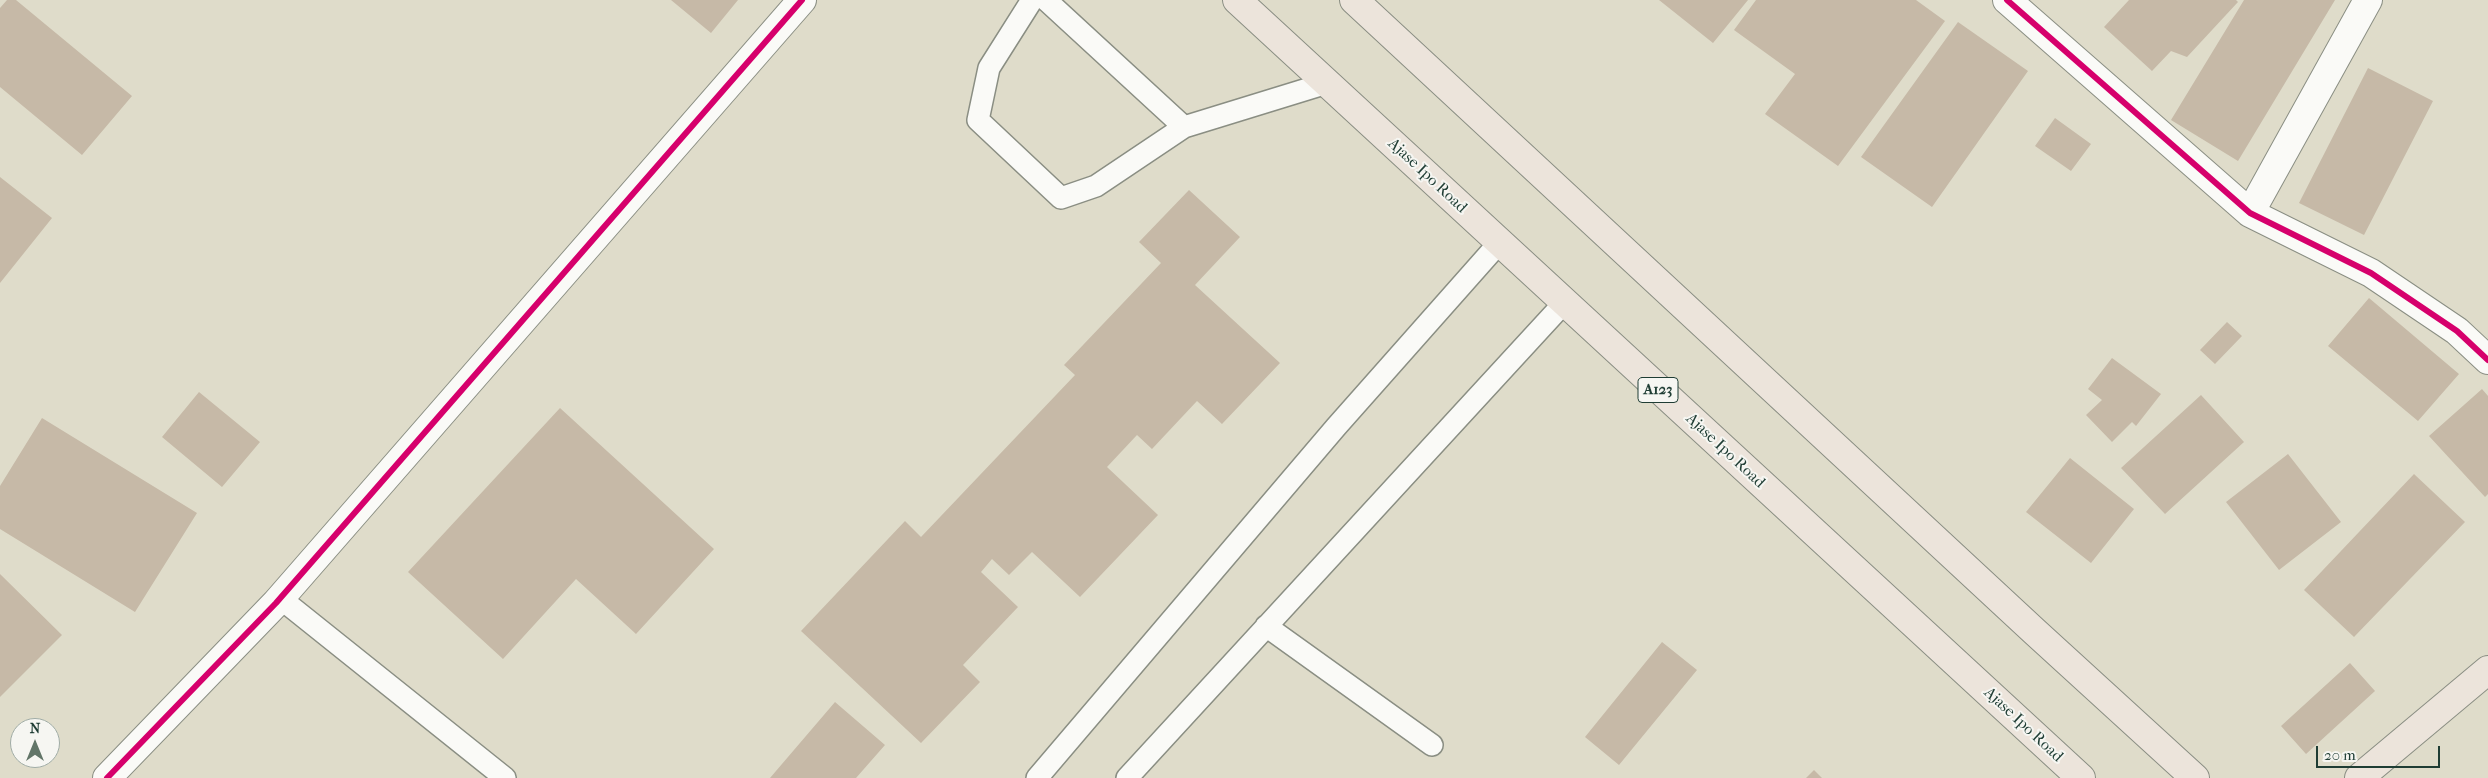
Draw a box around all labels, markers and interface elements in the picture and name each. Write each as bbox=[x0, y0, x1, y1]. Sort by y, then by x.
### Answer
street label: Ajase Ipo Road bbox=[1383, 134, 1471, 218]
road number: A123 bbox=[1638, 378, 1678, 402]
street label: Ajase Ipo Road bbox=[1681, 409, 1769, 493]
street label: Ajase Ipo Road bbox=[1979, 683, 2067, 767]
north arrow bbox=[10, 718, 60, 768]
text: N bbox=[30, 720, 40, 737]
scale bar bbox=[2318, 736, 2442, 768]
text: 20 m bbox=[2324, 746, 2356, 764]

